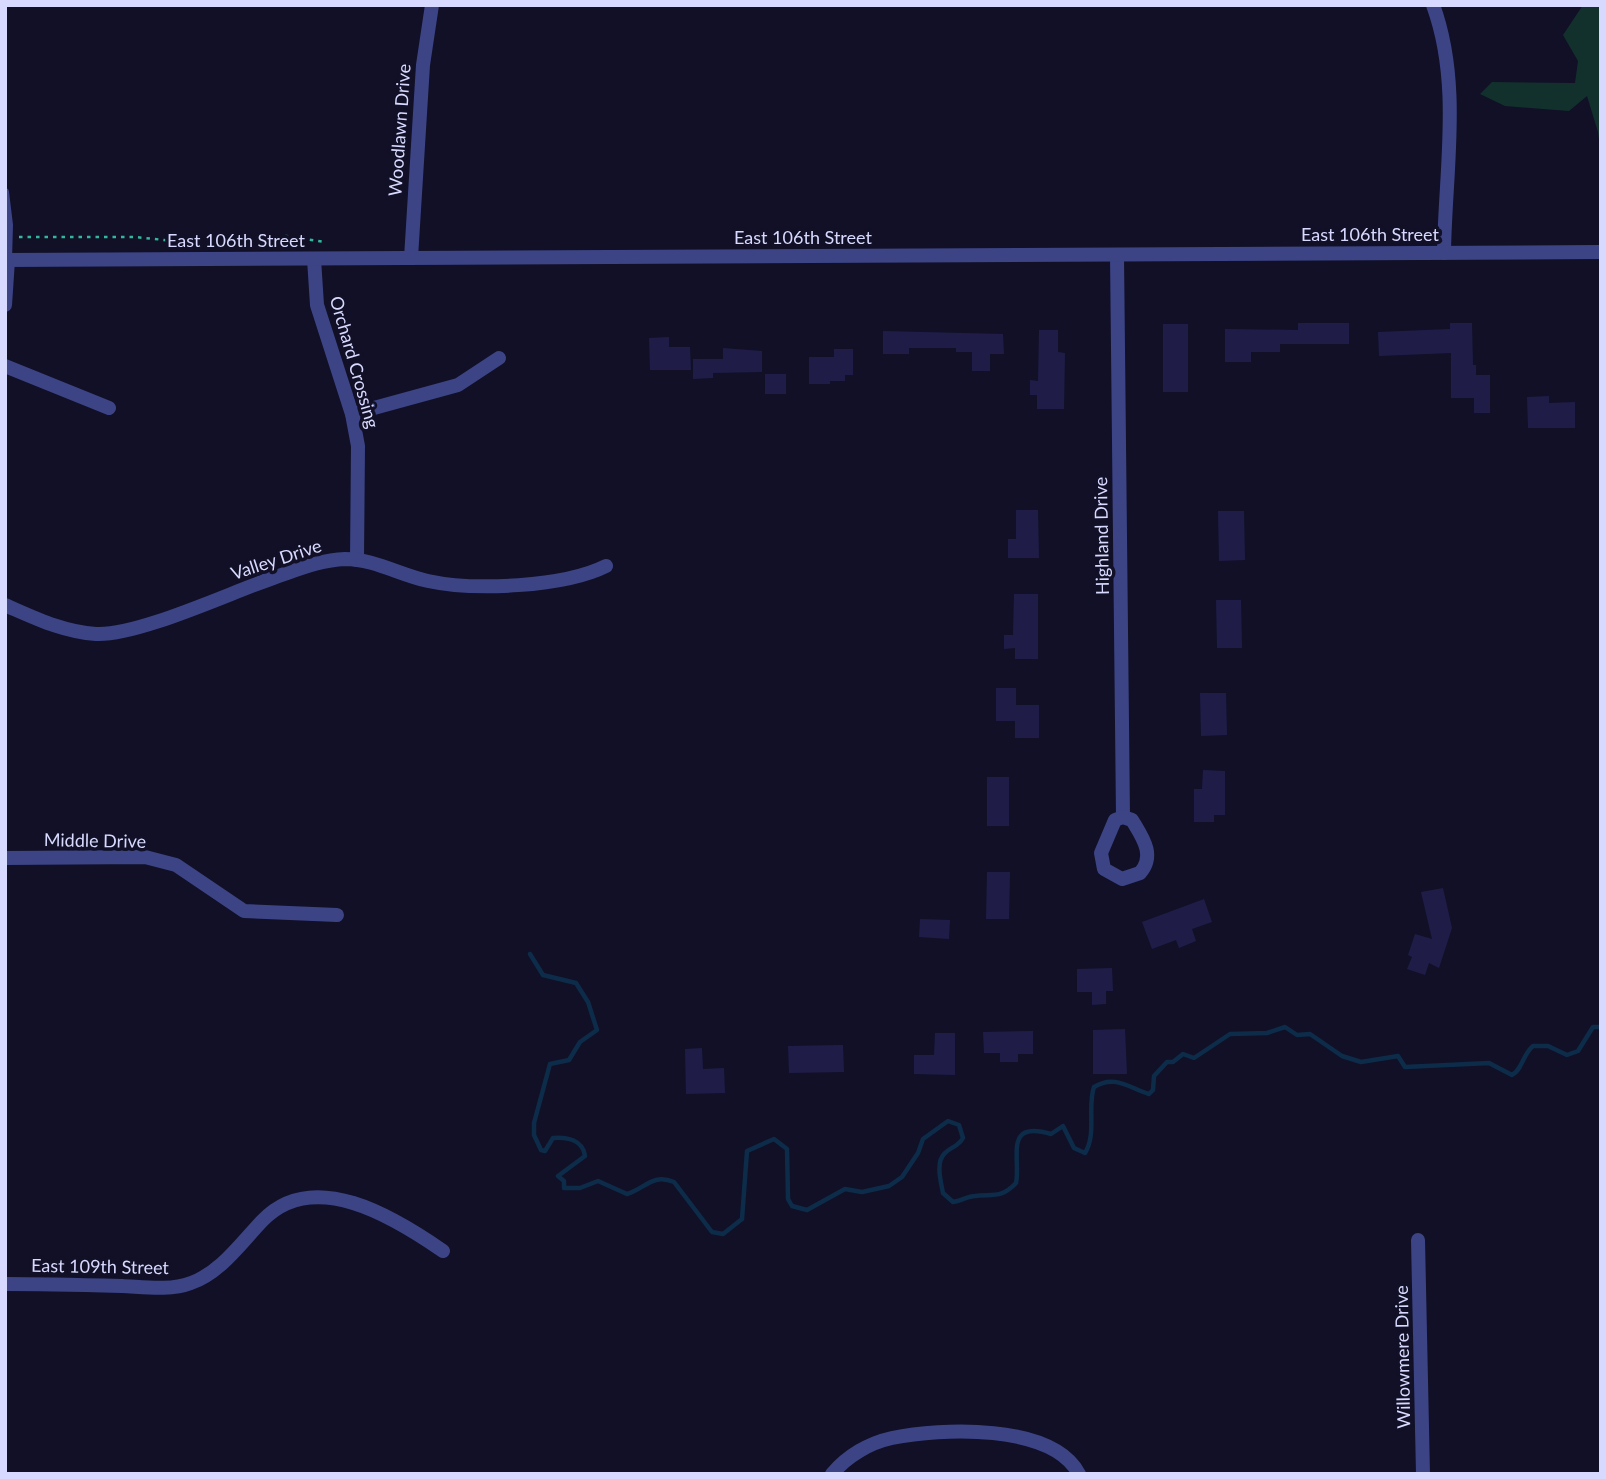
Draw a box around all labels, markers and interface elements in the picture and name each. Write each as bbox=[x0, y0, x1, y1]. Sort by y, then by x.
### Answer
street label: Woodlawn Drive bbox=[383, 63, 415, 197]
street label: East 106th Street bbox=[1301, 223, 1439, 245]
street label: East 106th Street bbox=[734, 226, 872, 248]
street label: East 106th Street bbox=[167, 229, 305, 251]
street label: Orchard Crossing bbox=[326, 293, 384, 431]
street label: Highland Drive bbox=[1089, 477, 1113, 595]
street label: Valley Drive bbox=[228, 534, 324, 584]
street label: Middle Drive bbox=[44, 828, 146, 852]
street label: East 109th Street bbox=[31, 1254, 170, 1278]
street label: Willowmere Drive bbox=[1390, 1285, 1414, 1429]

